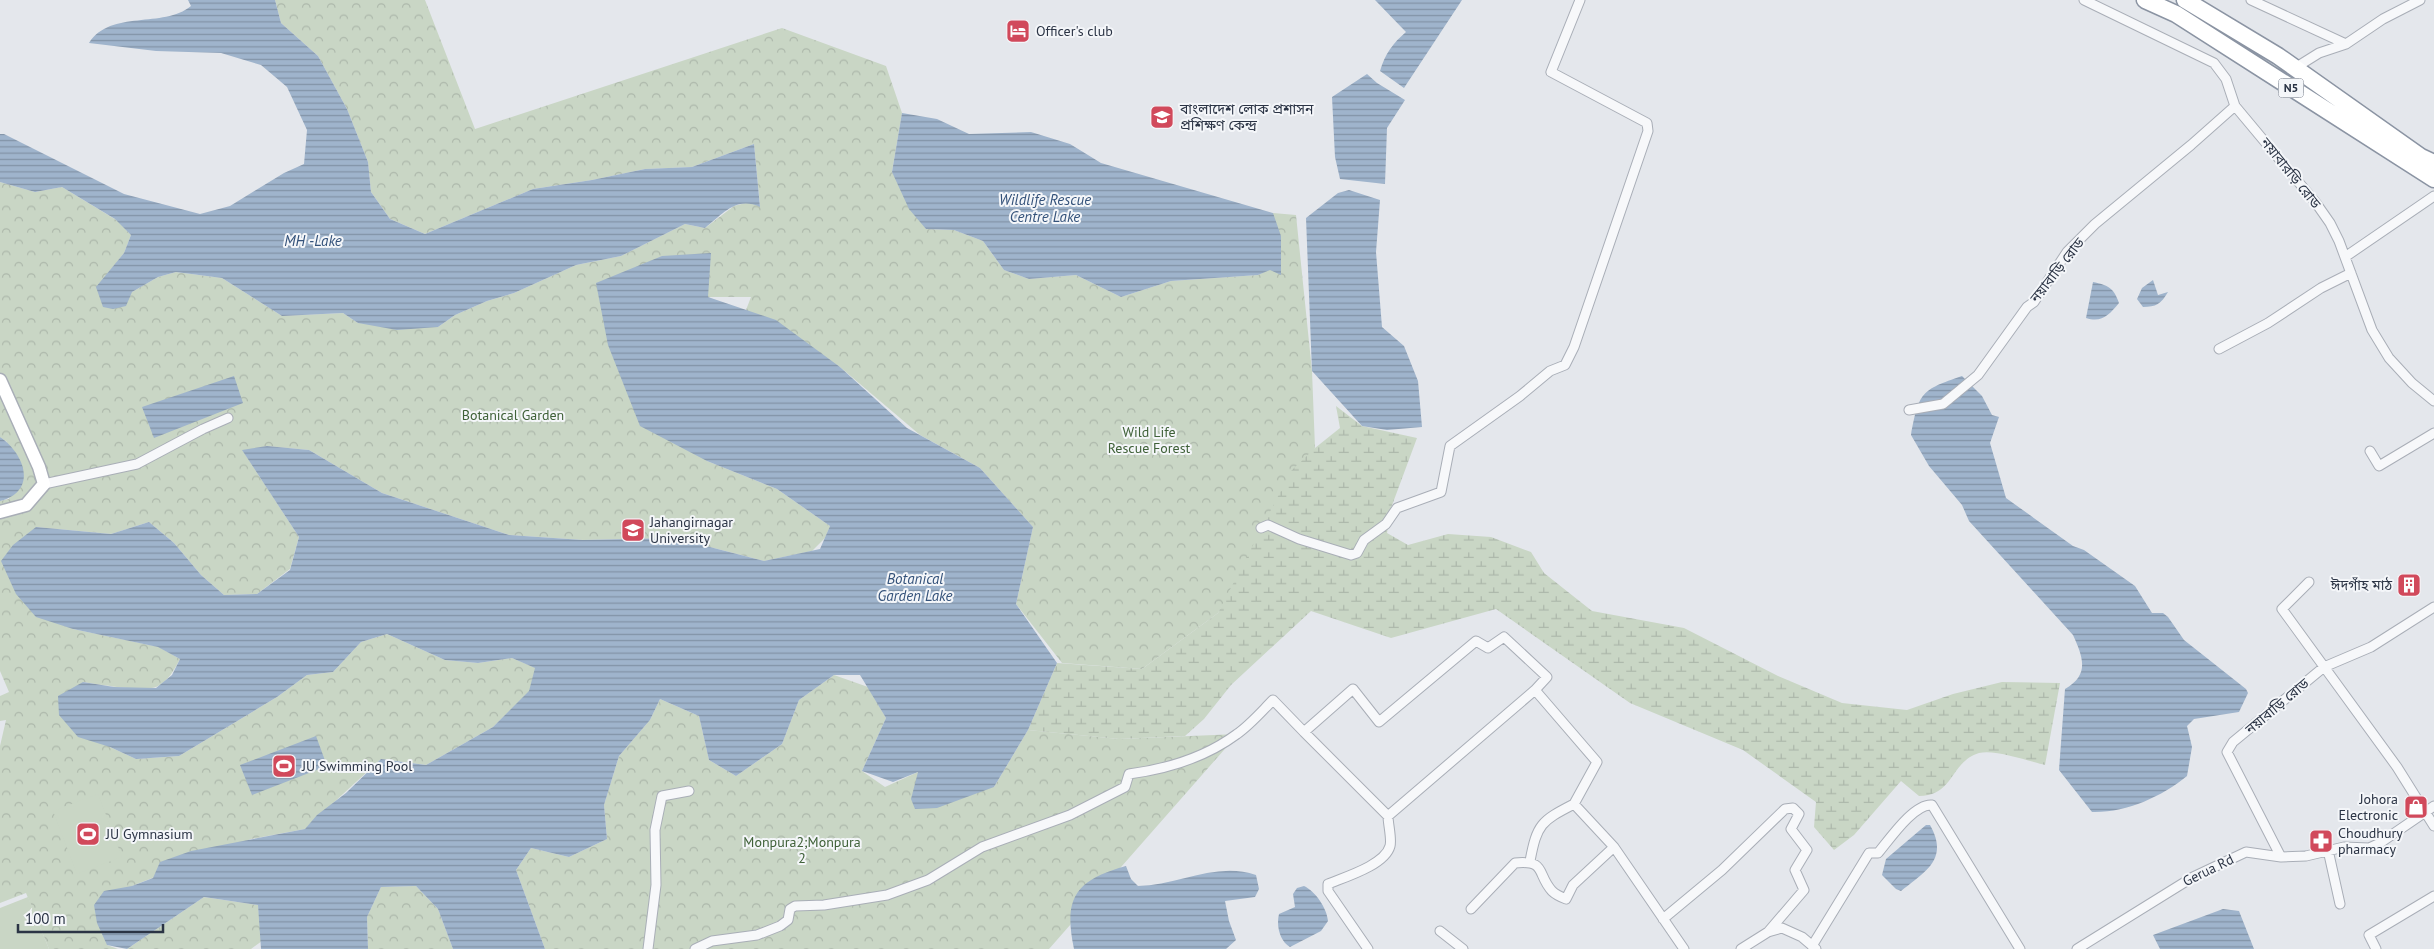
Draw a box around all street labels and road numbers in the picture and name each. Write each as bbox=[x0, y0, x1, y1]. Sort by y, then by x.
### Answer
road number: N5 bbox=[2278, 78, 2304, 98]
street label: নয়াবারড়ি রোড bbox=[2256, 133, 2326, 213]
street label: নয়াবাড়ি রোড bbox=[2025, 233, 2089, 307]
street label: নয়াবাড়ি রোড bbox=[2241, 674, 2313, 738]
street label: Gerua Rd bbox=[2180, 850, 2236, 890]

